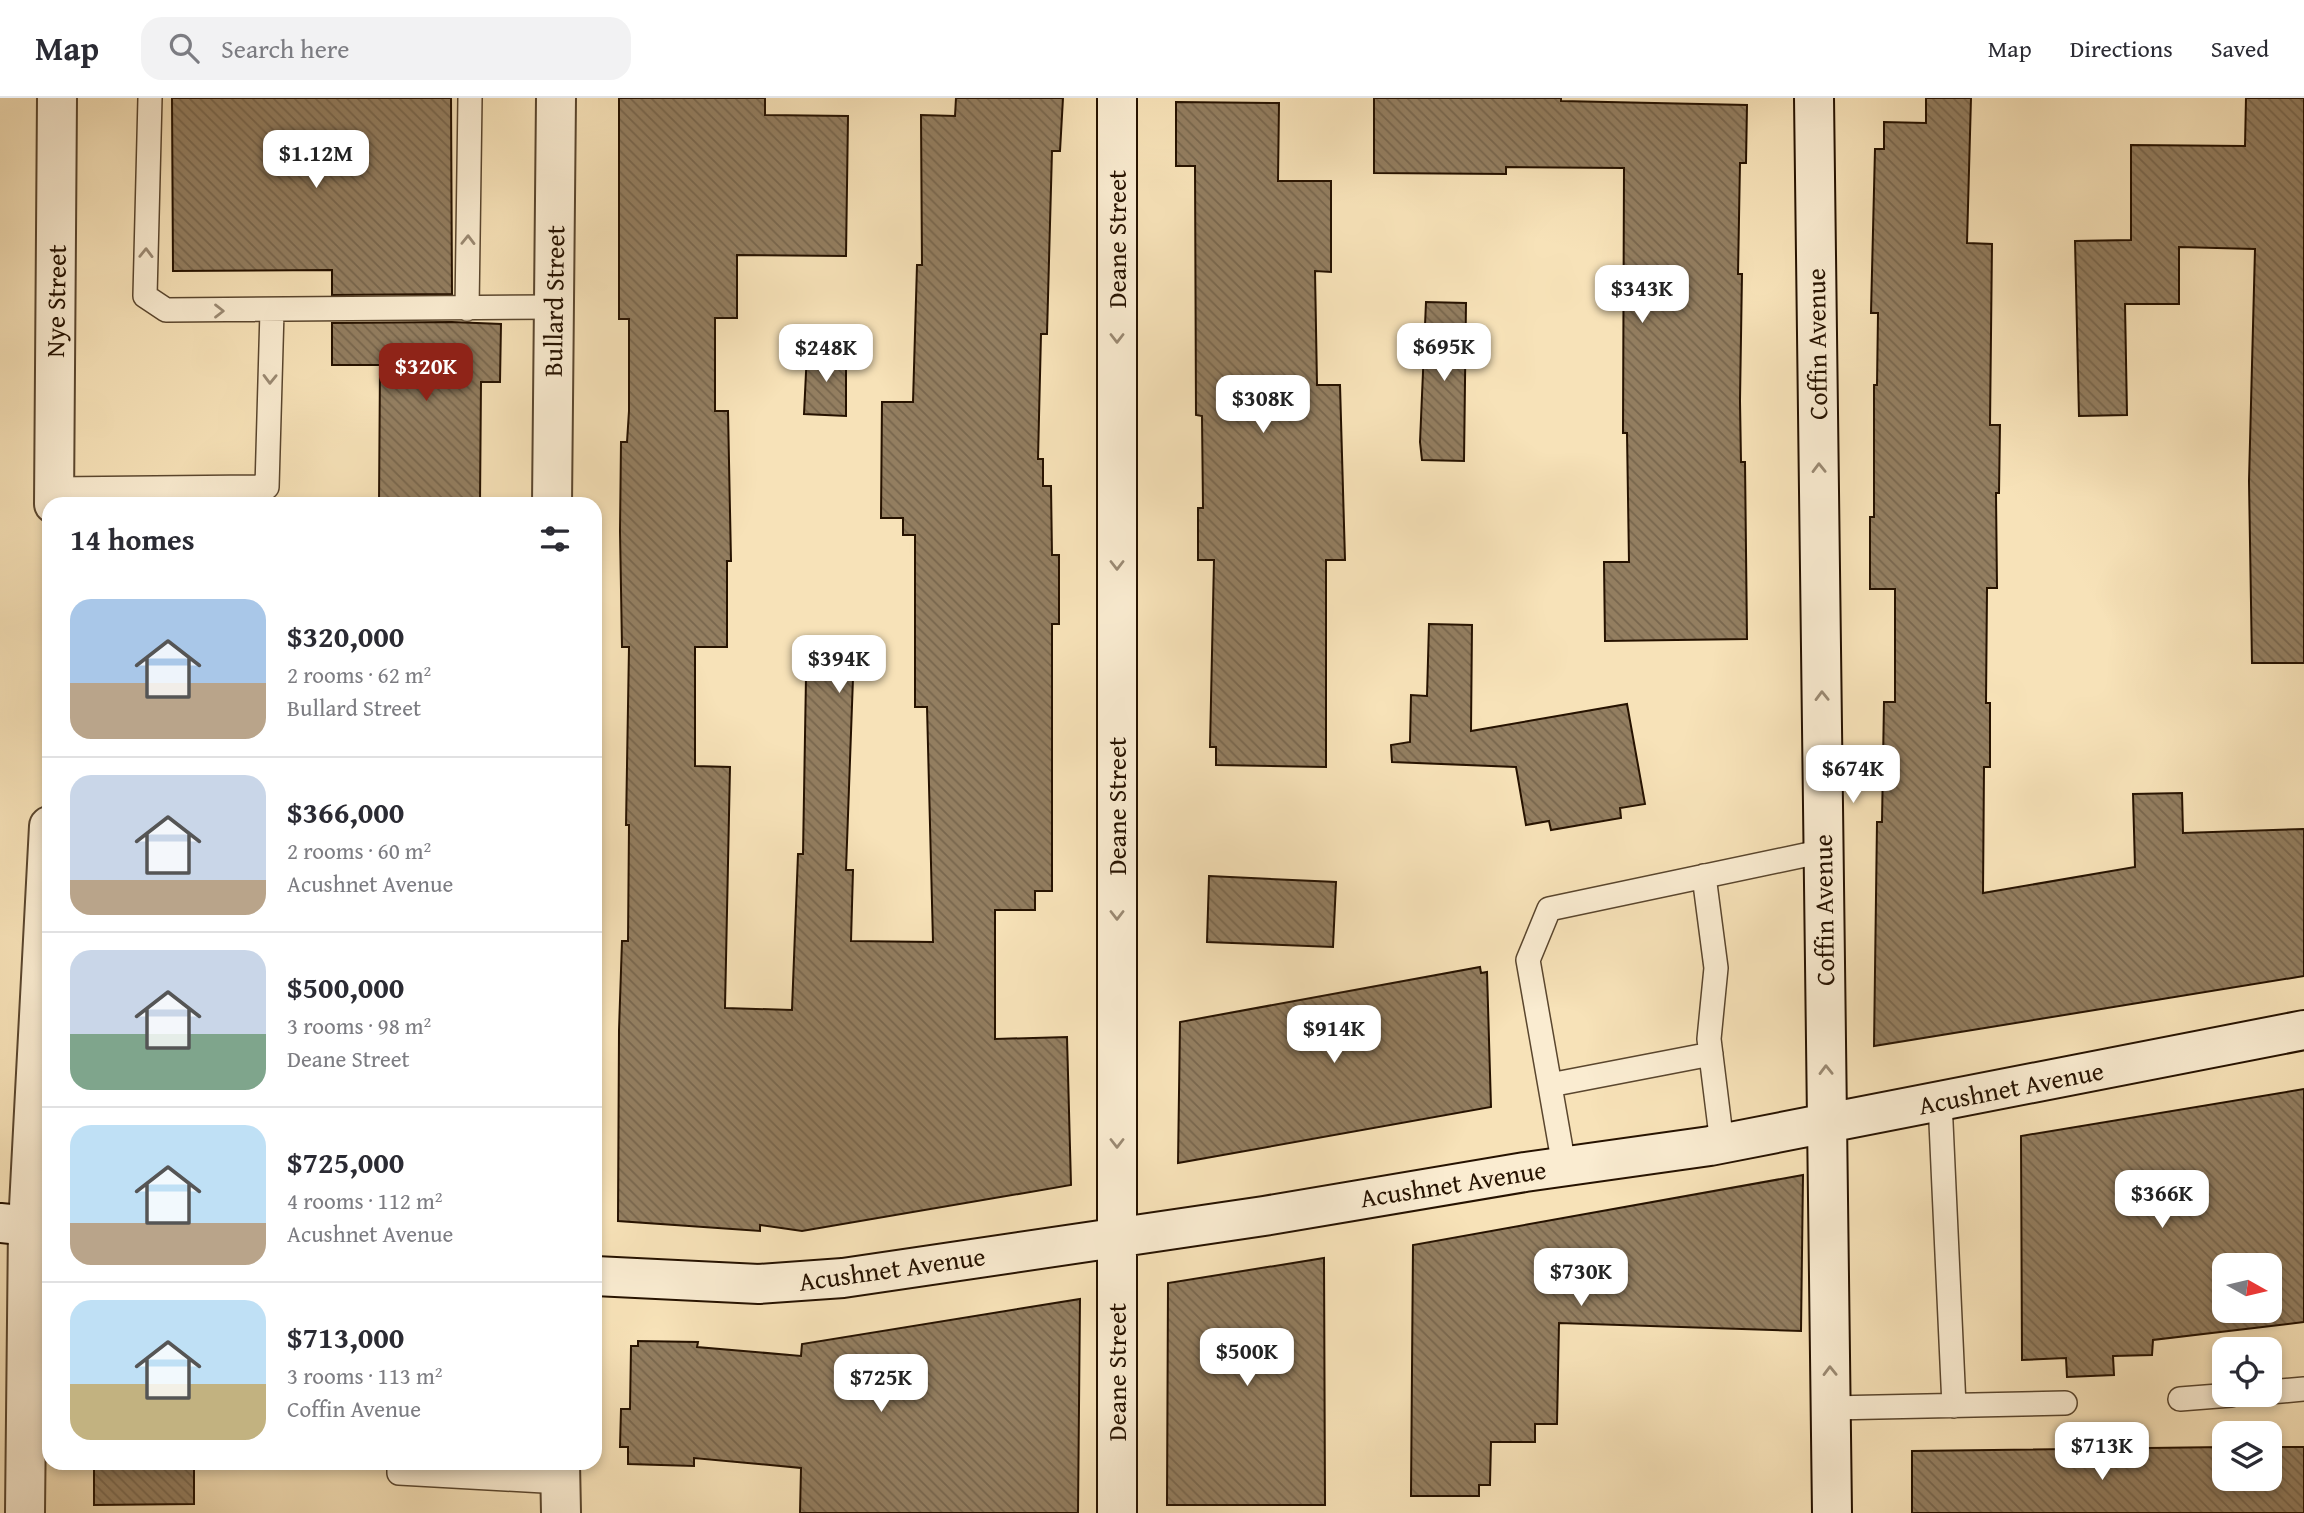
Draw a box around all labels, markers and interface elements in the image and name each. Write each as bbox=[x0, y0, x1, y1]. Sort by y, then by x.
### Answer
search box bbox=[141, 17, 631, 80]
text: Map bbox=[35, 24, 99, 72]
icon: search bbox=[165, 29, 203, 67]
text: Search here bbox=[221, 29, 349, 68]
text: Map bbox=[1988, 31, 2032, 66]
text: Directions bbox=[2070, 31, 2173, 66]
text: Saved bbox=[2211, 31, 2269, 66]
pin: $1.12M bbox=[259, 130, 373, 190]
text: $1.12M bbox=[279, 136, 353, 169]
street label: Deane Street bbox=[1097, 170, 1136, 308]
street label: Bullard Street bbox=[533, 225, 574, 377]
one-way arrow bbox=[460, 235, 476, 245]
street label: Nye Street bbox=[35, 244, 76, 358]
one-way arrow bbox=[138, 247, 154, 258]
pin: $343K bbox=[1593, 266, 1691, 325]
street label: Coffin Avenue bbox=[1796, 268, 1837, 420]
text: $343K bbox=[1611, 271, 1673, 304]
one-way arrow bbox=[214, 303, 225, 318]
pin: $248K bbox=[777, 324, 875, 384]
pin: $695K bbox=[1395, 324, 1493, 383]
text: $695K bbox=[1413, 329, 1475, 362]
text: $248K bbox=[795, 330, 857, 363]
one-way arrow bbox=[1109, 333, 1125, 343]
pin: $320K bbox=[377, 344, 475, 403]
text: $320K bbox=[395, 349, 457, 382]
one-way arrow bbox=[262, 374, 278, 385]
pin: $308K bbox=[1214, 376, 1312, 435]
text: $308K bbox=[1232, 381, 1294, 414]
one-way arrow bbox=[1811, 463, 1826, 474]
text: 14 homes bbox=[70, 517, 195, 561]
icon: filters bbox=[536, 520, 574, 558]
one-way arrow bbox=[1109, 560, 1125, 571]
text: $320,000 bbox=[287, 614, 404, 658]
icon: home bbox=[126, 627, 210, 711]
pin: $394K bbox=[790, 636, 888, 695]
text: $394K bbox=[808, 641, 870, 674]
text: 2 rooms · 62 m² bbox=[287, 658, 431, 691]
one-way arrow bbox=[1814, 690, 1829, 701]
text: Bullard Street bbox=[287, 691, 421, 724]
street label: Deane Street bbox=[1097, 737, 1136, 875]
pin: $674K bbox=[1804, 746, 1902, 805]
text: $674K bbox=[1822, 751, 1884, 784]
text: $366,000 bbox=[287, 790, 404, 834]
icon: home bbox=[126, 803, 210, 887]
text: 2 rooms · 60 m² bbox=[287, 834, 431, 867]
street label: Coffin Avenue bbox=[1803, 834, 1844, 986]
text: Acushnet Avenue bbox=[287, 867, 453, 900]
one-way arrow bbox=[1109, 910, 1125, 921]
text: $500,000 bbox=[287, 965, 404, 1009]
icon: home bbox=[126, 978, 210, 1062]
pin: $914K bbox=[1285, 1006, 1383, 1065]
text: 3 rooms · 98 m² bbox=[287, 1009, 431, 1042]
text: $914K bbox=[1303, 1011, 1365, 1044]
text: Deane Street bbox=[287, 1042, 410, 1075]
street label: Acushnet Avenue bbox=[1915, 1050, 2107, 1125]
one-way arrow bbox=[1818, 1065, 1834, 1075]
one-way arrow bbox=[1109, 1138, 1125, 1148]
text: $725,000 bbox=[287, 1140, 404, 1184]
street label: Acushnet Avenue bbox=[1357, 1150, 1549, 1217]
icon: home bbox=[126, 1153, 210, 1237]
pin: $366K bbox=[2113, 1170, 2211, 1230]
text: $366K bbox=[2131, 1176, 2193, 1209]
text: 4 rooms · 112 m² bbox=[287, 1184, 442, 1217]
text: Acushnet Avenue bbox=[287, 1217, 453, 1250]
street label: Acushnet Avenue bbox=[796, 1236, 988, 1301]
pin: $730K bbox=[1532, 1248, 1630, 1308]
north arrow bbox=[2212, 1253, 2282, 1323]
map controls bbox=[2212, 1253, 2282, 1491]
text: $730K bbox=[1550, 1254, 1612, 1287]
street label: Deane Street bbox=[1097, 1303, 1136, 1441]
text: $713,000 bbox=[287, 1315, 404, 1359]
icon: home bbox=[126, 1328, 210, 1412]
pin: $500K bbox=[1198, 1328, 1296, 1388]
text: $500K bbox=[1216, 1334, 1278, 1367]
button: locate bbox=[2212, 1337, 2282, 1407]
pin: $725K bbox=[832, 1354, 930, 1414]
text: 3 rooms · 113 m² bbox=[287, 1359, 442, 1392]
text: $725K bbox=[850, 1360, 912, 1393]
one-way arrow bbox=[1822, 1366, 1838, 1376]
text: Coffin Avenue bbox=[287, 1392, 421, 1425]
button: layers bbox=[2212, 1421, 2282, 1491]
pin: $713K bbox=[2053, 1422, 2151, 1482]
text: $713K bbox=[2071, 1428, 2133, 1461]

